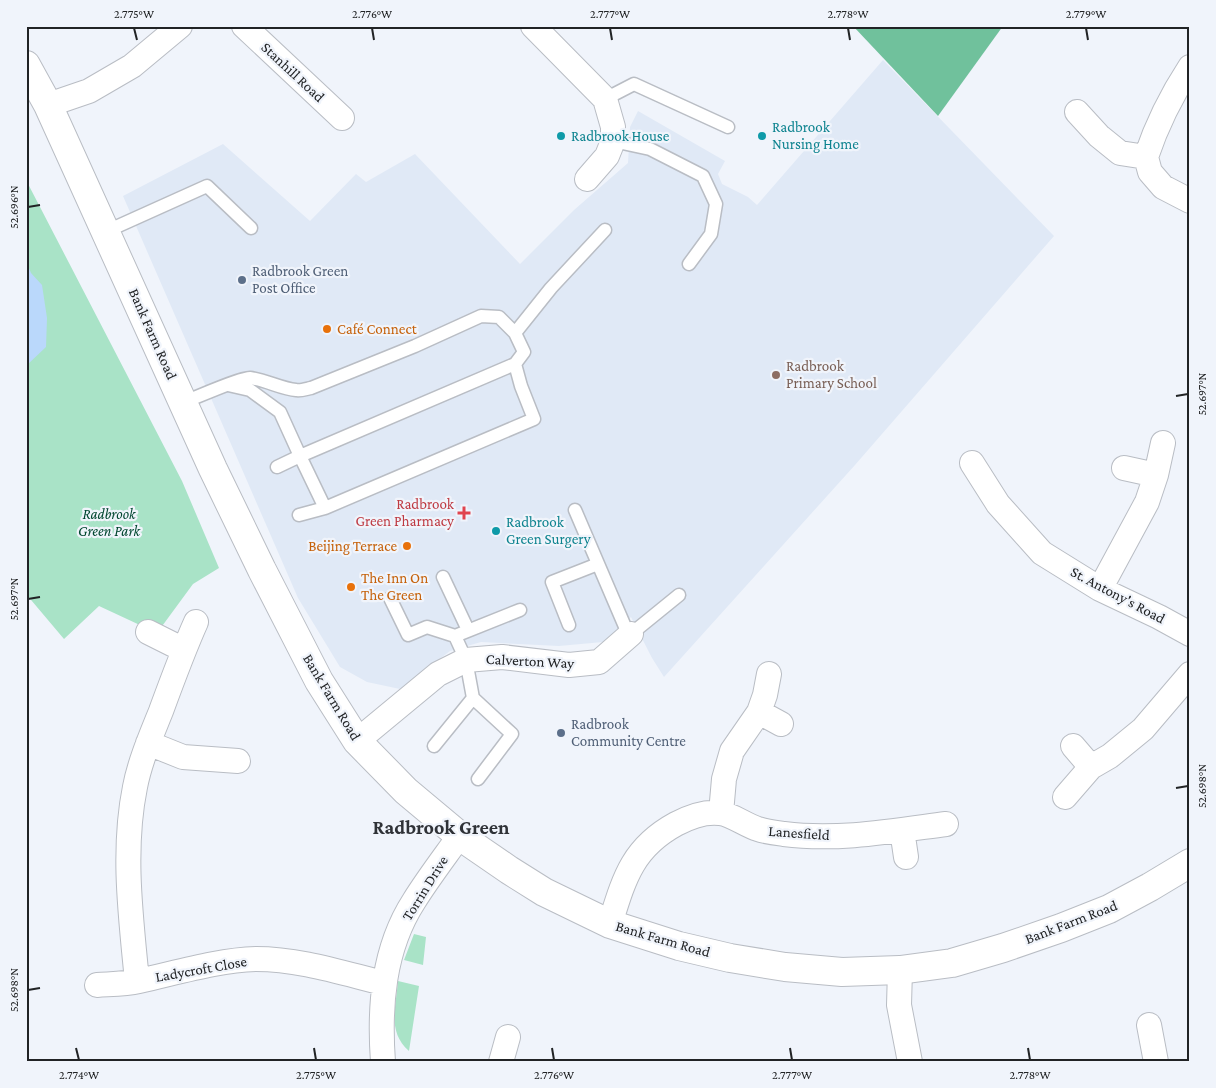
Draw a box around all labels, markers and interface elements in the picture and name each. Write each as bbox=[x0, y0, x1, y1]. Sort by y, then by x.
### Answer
text: 2.775°W bbox=[114, 7, 154, 21]
text: 2.776°W bbox=[352, 7, 392, 21]
text: 2.777°W bbox=[590, 7, 630, 21]
text: 2.778°W bbox=[828, 7, 868, 21]
text: 2.779°W bbox=[1066, 7, 1106, 21]
street label: Stanhill Road bbox=[258, 39, 328, 105]
place label: Radbrook Nursing Home bbox=[772, 119, 859, 153]
place label: Radbrook House bbox=[571, 128, 670, 144]
marker: Radbrook House bbox=[555, 130, 567, 142]
marker: Radbrook Nursing Home bbox=[756, 130, 768, 142]
text: 52.696°N bbox=[7, 185, 21, 229]
place label: Radbrook Green Post Office bbox=[252, 263, 348, 296]
marker: Radbrook Green Post Office bbox=[236, 274, 248, 286]
street label: Bank Farm Road bbox=[126, 286, 180, 382]
place label: Café Connect bbox=[337, 321, 418, 337]
marker: Café Connect bbox=[321, 323, 333, 335]
place label: Radbrook Primary School bbox=[786, 358, 877, 392]
marker: Radbrook Primary School bbox=[770, 369, 782, 381]
text: 52.697°N bbox=[1195, 372, 1209, 416]
place label: Radbrook Green Pharmacy bbox=[355, 496, 455, 530]
park label: Radbrook Green Park bbox=[78, 506, 142, 539]
marker: Radbrook Green Pharmacy bbox=[458, 507, 470, 519]
place label: Radbrook Green Surgery bbox=[506, 514, 591, 548]
marker: Radbrook Green Surgery bbox=[490, 525, 502, 537]
place label: Beijing Terrace bbox=[308, 538, 397, 555]
marker: Beijing Terrace bbox=[401, 540, 413, 552]
street label: St. Antony's Road bbox=[1068, 563, 1168, 628]
place label: The Inn On The Green bbox=[361, 570, 428, 603]
text: 52.697°N bbox=[7, 577, 21, 621]
marker: The Inn On The Green bbox=[345, 581, 357, 593]
street label: Bank Farm Road bbox=[300, 651, 364, 743]
street label: Calverton Way bbox=[485, 651, 575, 672]
place label: Radbrook Community Centre bbox=[571, 716, 686, 750]
marker: Radbrook Community Centre bbox=[555, 727, 567, 739]
text: 52.698°N bbox=[1195, 764, 1209, 808]
district label: Radbrook Green bbox=[373, 816, 510, 838]
street label: Lanesfield bbox=[768, 823, 830, 843]
street label: Torrin Drive bbox=[399, 852, 451, 923]
street label: Bank Farm Road bbox=[1022, 897, 1120, 947]
street label: Bank Farm Road bbox=[614, 918, 712, 960]
street label: Ladycroft Close bbox=[154, 953, 249, 986]
text: 52.698°N bbox=[7, 968, 21, 1012]
text: 2.774°W bbox=[59, 1068, 99, 1082]
text: 2.775°W bbox=[296, 1068, 336, 1082]
text: 2.776°W bbox=[534, 1068, 574, 1082]
text: 2.777°W bbox=[772, 1068, 812, 1082]
text: 2.778°W bbox=[1010, 1068, 1050, 1082]

